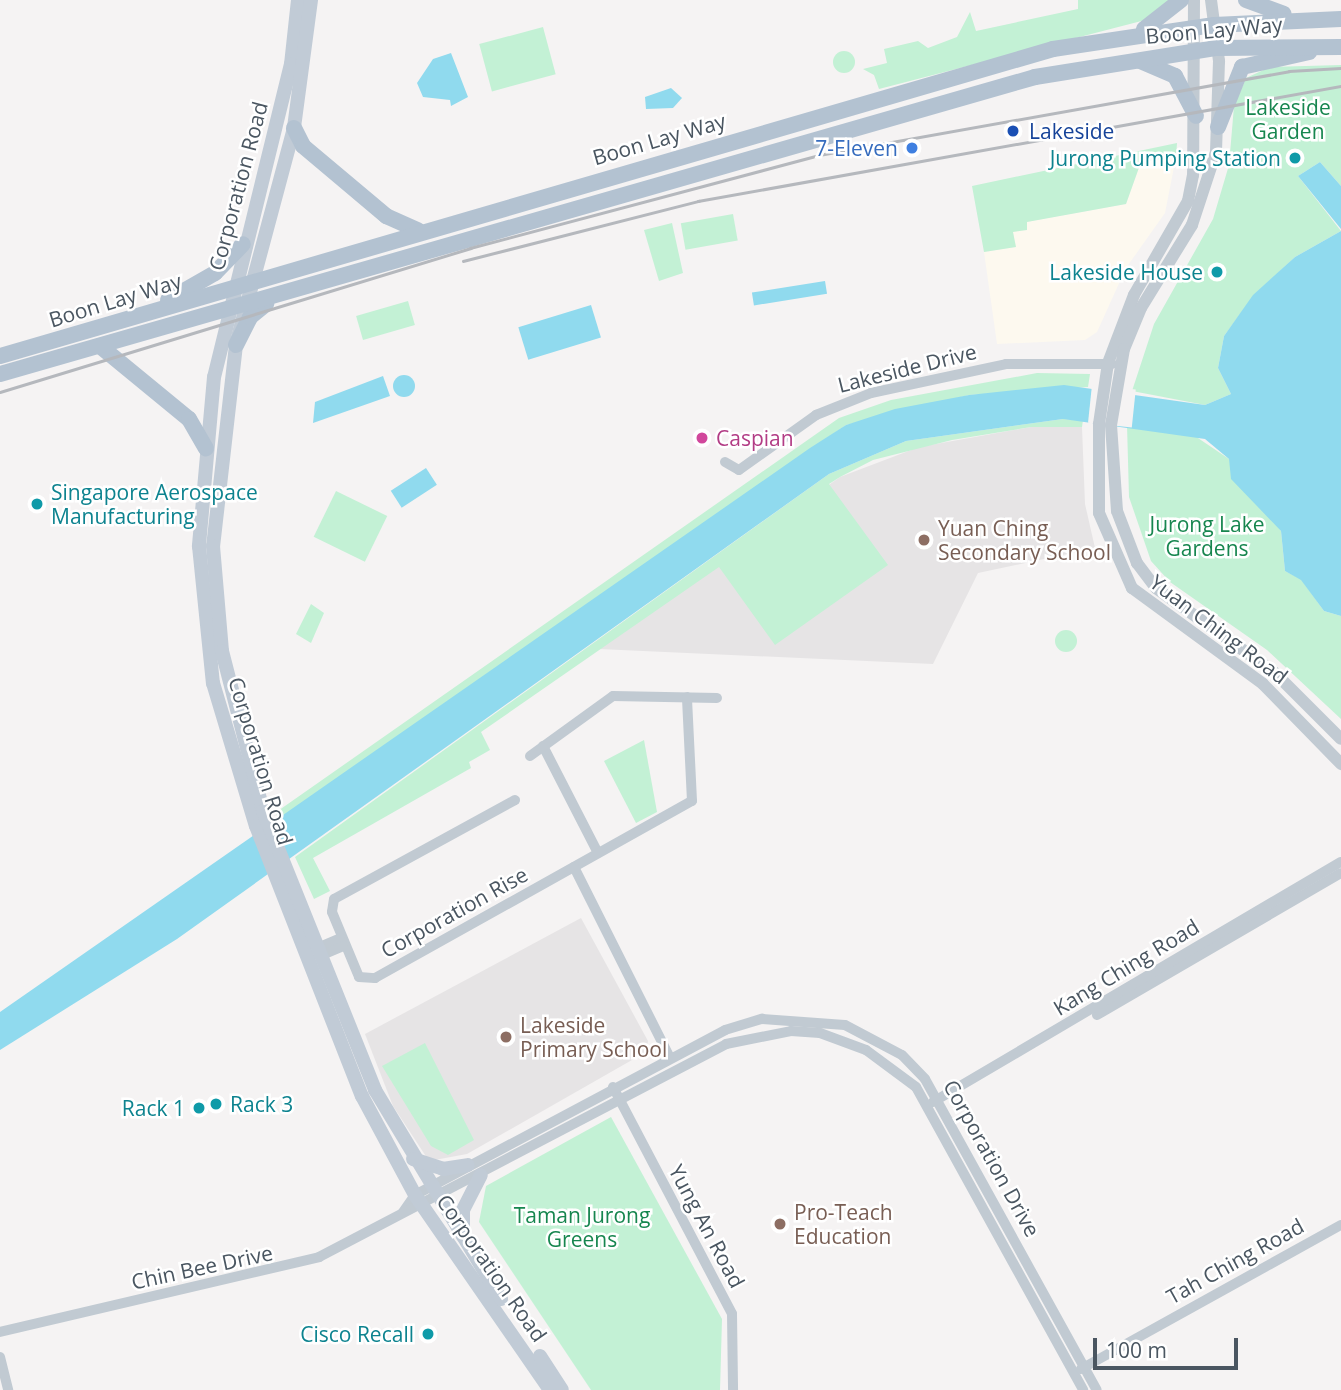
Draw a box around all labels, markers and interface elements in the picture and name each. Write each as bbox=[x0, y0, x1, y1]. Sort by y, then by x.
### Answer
street label: Boon Lay Way bbox=[1144, 11, 1284, 49]
park label: Lakeside Garden bbox=[1245, 94, 1331, 144]
street label: Corporation Road bbox=[203, 99, 273, 273]
street label: Boon Lay Way bbox=[590, 108, 728, 170]
place label: Lakeside bbox=[1029, 118, 1114, 144]
marker: Lakeside bbox=[1003, 121, 1023, 141]
place label: 7-Eleven bbox=[815, 135, 898, 161]
marker: 7-Eleven bbox=[904, 140, 920, 156]
place label: Jurong Pumping Station bbox=[1050, 145, 1281, 171]
marker: Jurong Pumping Station bbox=[1287, 150, 1303, 166]
place label: Lakeside House bbox=[1049, 259, 1203, 285]
marker: Lakeside House bbox=[1209, 264, 1225, 280]
street label: Boon Lay Way bbox=[46, 268, 184, 332]
street label: Lakeside Drive bbox=[835, 339, 979, 397]
place label: Caspian bbox=[716, 425, 794, 451]
marker: Caspian bbox=[694, 430, 710, 446]
place label: Singapore Aerospace Manufacturing bbox=[51, 479, 258, 529]
marker: Singapore Aerospace Manufacturing bbox=[29, 496, 45, 512]
park label: Jurong Lake Gardens bbox=[1150, 511, 1264, 561]
place label: Yuan Ching Secondary School bbox=[938, 515, 1111, 565]
marker: Yuan Ching Secondary School bbox=[916, 532, 932, 548]
street label: Yuan Ching Road bbox=[1145, 569, 1293, 689]
street label: Corporation Road bbox=[224, 674, 298, 848]
street label: Corporation Rise bbox=[376, 861, 532, 963]
street label: Kang Ching Road bbox=[1049, 914, 1203, 1020]
place label: Lakeside Primary School bbox=[520, 1012, 667, 1062]
marker: Lakeside Primary School bbox=[498, 1029, 514, 1045]
street label: Corporation Drive bbox=[938, 1075, 1046, 1241]
place label: Rack 3 bbox=[230, 1091, 293, 1117]
place label: Rack 1 bbox=[122, 1095, 185, 1121]
marker: Rack 3 bbox=[208, 1096, 224, 1112]
marker: Rack 1 bbox=[191, 1100, 207, 1116]
street label: Yung An Road bbox=[664, 1160, 750, 1292]
street label: Corporation Road bbox=[432, 1189, 552, 1347]
place label: Pro-Teach Education bbox=[794, 1199, 893, 1249]
park label: Taman Jurong Greens bbox=[514, 1202, 650, 1252]
street label: Tah Ching Road bbox=[1162, 1213, 1308, 1309]
marker: Pro-Teach Education bbox=[772, 1216, 788, 1232]
street label: Chin Bee Drive bbox=[129, 1240, 275, 1294]
place label: Cisco Recall bbox=[300, 1321, 414, 1347]
scale bar bbox=[1096, 1324, 1241, 1368]
marker: Cisco Recall bbox=[420, 1326, 436, 1342]
text: 100 m bbox=[1106, 1336, 1167, 1364]

